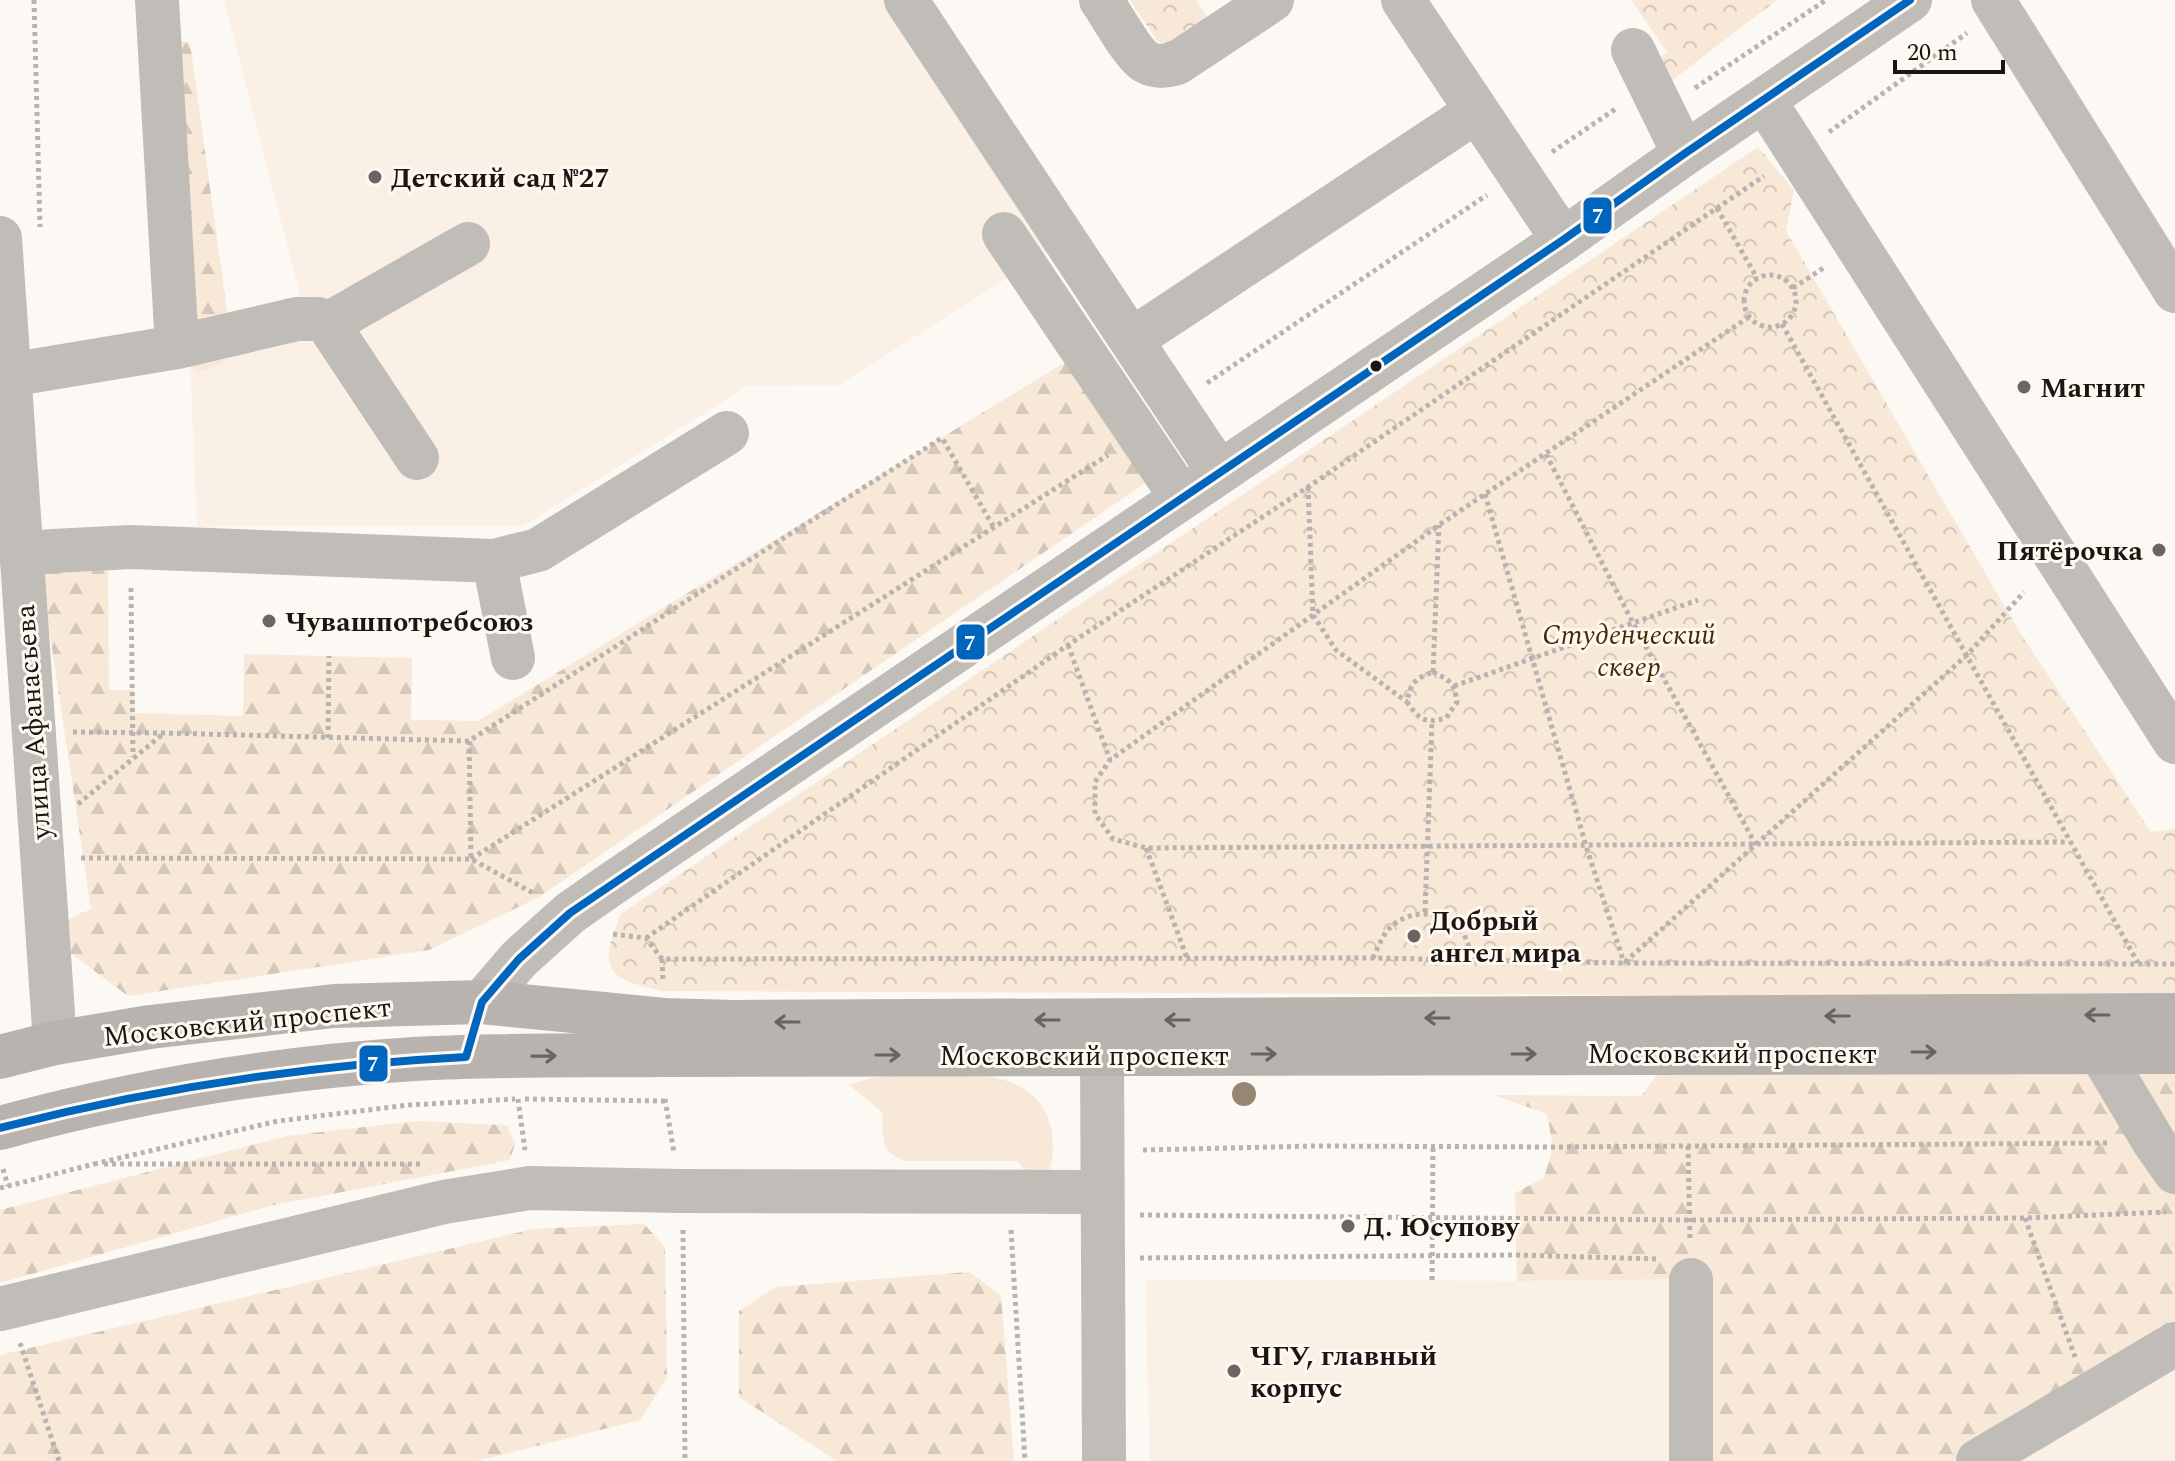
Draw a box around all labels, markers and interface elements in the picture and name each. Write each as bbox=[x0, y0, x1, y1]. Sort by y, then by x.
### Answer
scale bar bbox=[1895, 24, 2003, 74]
text: 20 m bbox=[1907, 35, 1958, 71]
place label: Детский сад №27 bbox=[391, 157, 610, 200]
marker: Детский сад №27 bbox=[366, 168, 384, 186]
line badge: 7 bbox=[1582, 196, 1613, 235]
text: 7 bbox=[1592, 200, 1604, 233]
unlabelled marker bbox=[1368, 358, 1384, 374]
place label: Магнит bbox=[2040, 367, 2145, 410]
marker: Магнит bbox=[2015, 378, 2033, 396]
place label: Пятёрочка bbox=[1996, 530, 2144, 573]
marker: Пятёрочка bbox=[2150, 541, 2168, 559]
place label: Чувашпотребсоюз bbox=[285, 601, 533, 644]
street label: улица Афанасьева bbox=[4, 603, 63, 842]
marker: Чувашпотребсоюз bbox=[260, 612, 278, 630]
park label: Студенческий сквер bbox=[1542, 614, 1716, 689]
line badge: 7 bbox=[955, 623, 986, 661]
text: 7 bbox=[964, 627, 976, 660]
place label: Добрый ангел мира bbox=[1430, 900, 1582, 975]
marker: Добрый ангел мира bbox=[1405, 927, 1423, 945]
street label: Московский проспект bbox=[101, 986, 393, 1059]
one-way arrow bbox=[2084, 1007, 2111, 1023]
one-way arrow bbox=[1824, 1008, 1851, 1024]
one-way arrow bbox=[1424, 1010, 1451, 1026]
one-way arrow bbox=[1034, 1012, 1061, 1028]
one-way arrow bbox=[1164, 1012, 1191, 1027]
one-way arrow bbox=[774, 1014, 801, 1030]
street label: Московский проспект bbox=[1587, 1033, 1877, 1076]
street label: Московский проспект bbox=[939, 1035, 1229, 1078]
line badge: 7 bbox=[358, 1044, 389, 1083]
one-way arrow bbox=[1910, 1044, 1937, 1060]
one-way arrow bbox=[1510, 1046, 1537, 1062]
one-way arrow bbox=[874, 1047, 901, 1063]
one-way arrow bbox=[1250, 1047, 1277, 1062]
text: 7 bbox=[367, 1048, 379, 1081]
one-way arrow bbox=[530, 1048, 557, 1064]
place label: Д. Юсупову bbox=[1364, 1206, 1521, 1249]
marker: Д. Юсупову bbox=[1339, 1217, 1357, 1235]
place label: ЧГУ, главный корпус bbox=[1250, 1335, 1437, 1410]
marker: ЧГУ, главный корпус bbox=[1225, 1362, 1243, 1380]

